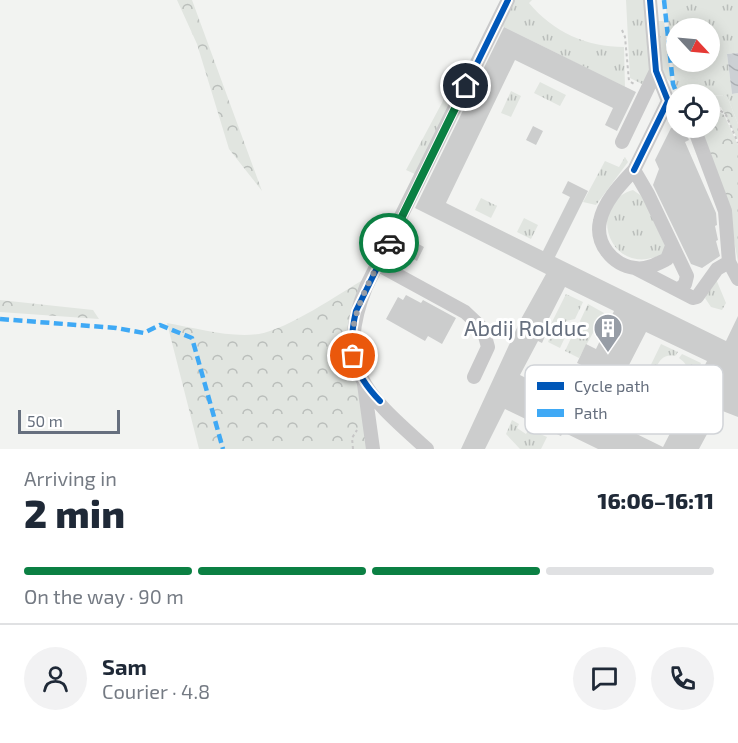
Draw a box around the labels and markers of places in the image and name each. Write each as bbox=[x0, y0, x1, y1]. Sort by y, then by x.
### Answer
pin bbox=[440, 60, 491, 111]
building icon: Abdij Rolduc bbox=[592, 312, 624, 354]
place label: Abdij Rolduc bbox=[464, 314, 587, 341]
pin bbox=[327, 330, 378, 381]

